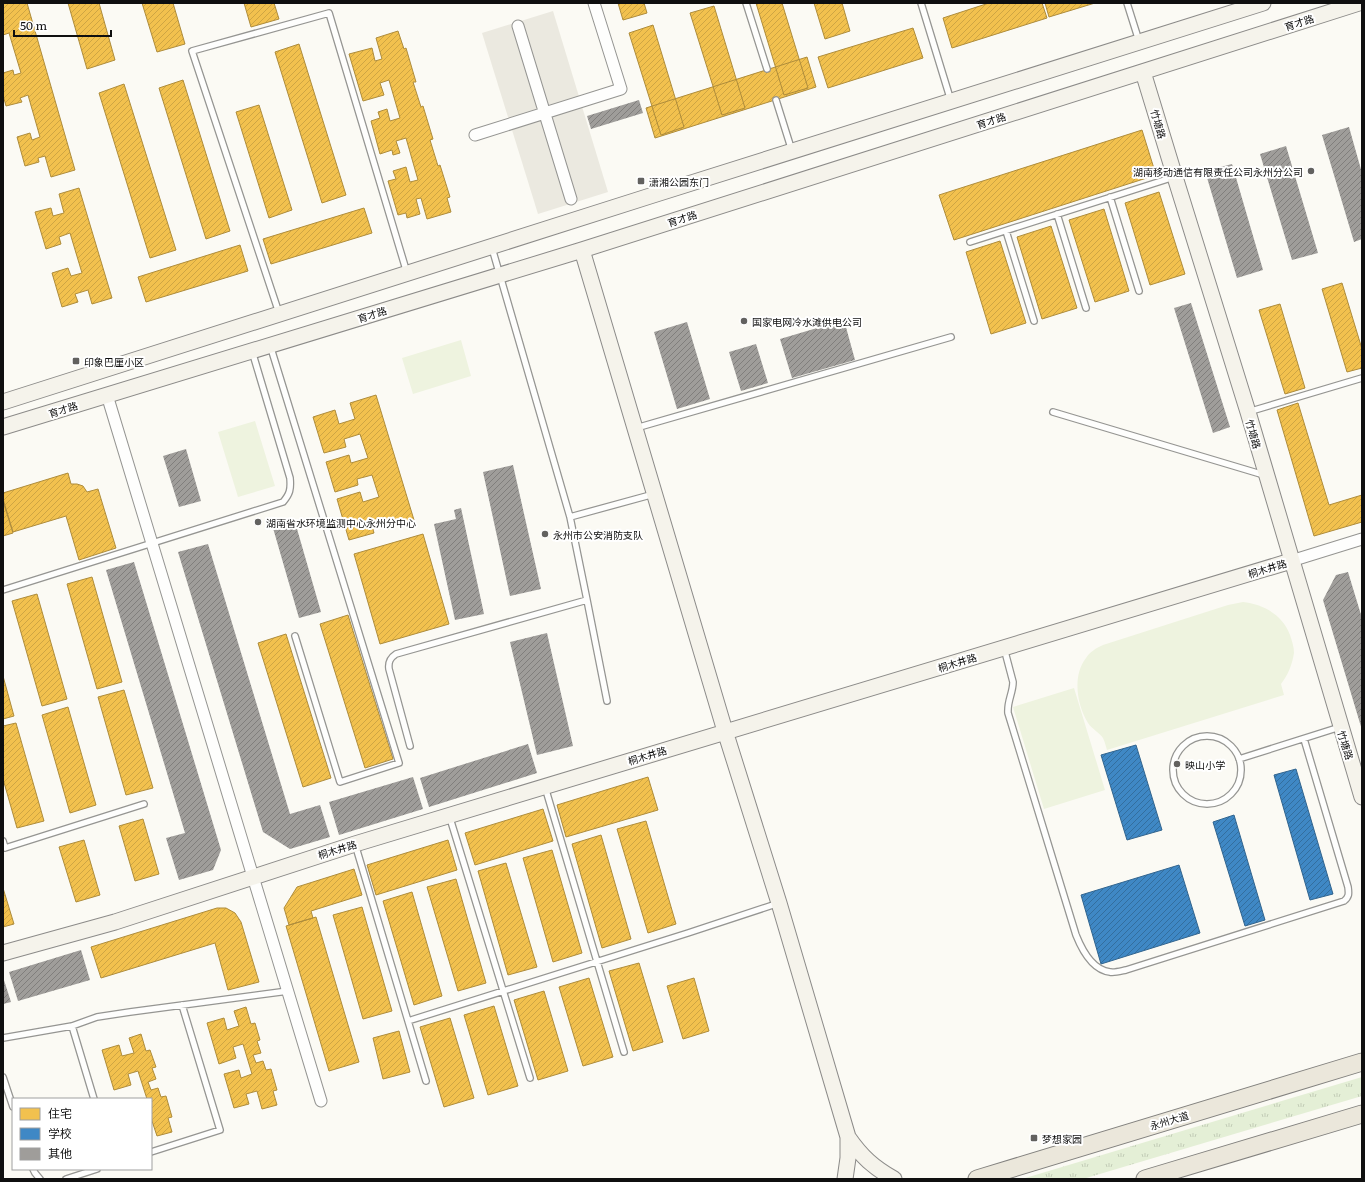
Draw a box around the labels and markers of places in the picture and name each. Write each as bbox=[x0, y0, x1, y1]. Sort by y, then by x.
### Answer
place label: 湖南移动通信有限责任公司永州分公司 bbox=[1133, 164, 1303, 179]
marker: 湖南移动通信有限责任公司永州分公司 bbox=[1306, 166, 1316, 176]
place label: 潇湘公园东门 bbox=[649, 174, 709, 189]
marker: 潇湘公园东门 bbox=[636, 176, 646, 186]
place label: 国家电网冷水滩供电公司 bbox=[752, 314, 862, 329]
marker: 国家电网冷水滩供电公司 bbox=[739, 316, 749, 326]
place label: 印象巴厘小区 bbox=[84, 354, 144, 369]
marker: 印象巴厘小区 bbox=[71, 356, 81, 366]
place label: 湖南省水环境监测中心永州分中心 bbox=[266, 515, 416, 530]
marker: 湖南省水环境监测中心永州分中心 bbox=[253, 517, 263, 527]
place label: 永州市公安消防支队 bbox=[553, 527, 643, 542]
marker: 永州市公安消防支队 bbox=[540, 529, 550, 539]
place label: 映山小学 bbox=[1185, 757, 1225, 772]
marker: 映山小学 bbox=[1172, 759, 1182, 769]
place label: 梦想家园 bbox=[1042, 1131, 1082, 1146]
marker: 梦想家园 bbox=[1029, 1133, 1039, 1143]

